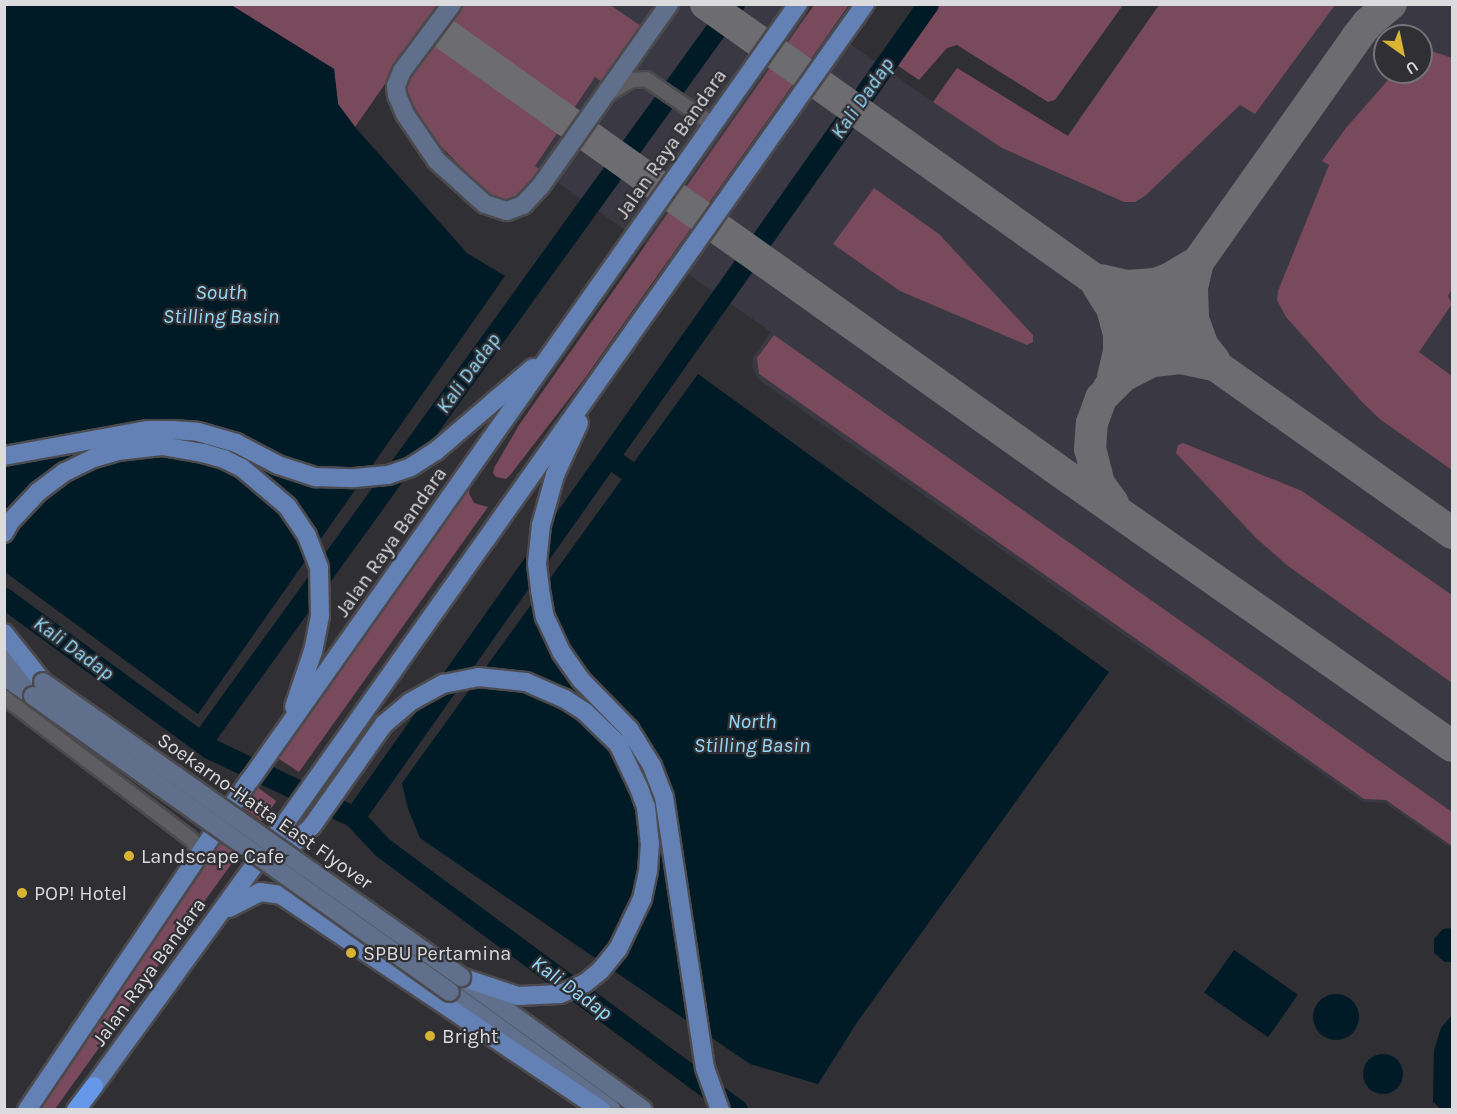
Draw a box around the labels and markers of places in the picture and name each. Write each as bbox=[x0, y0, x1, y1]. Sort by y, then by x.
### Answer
place label: Landscape Cafe bbox=[141, 844, 284, 868]
marker: Landscape Cafe bbox=[122, 849, 136, 863]
place label: POP! Hotel bbox=[34, 881, 127, 905]
marker: POP! Hotel bbox=[15, 886, 29, 900]
place label: SPBU Pertamina bbox=[363, 941, 511, 965]
marker: SPBU Pertamina bbox=[344, 946, 358, 960]
place label: Bright bbox=[442, 1024, 498, 1048]
marker: Bright bbox=[423, 1029, 437, 1043]

